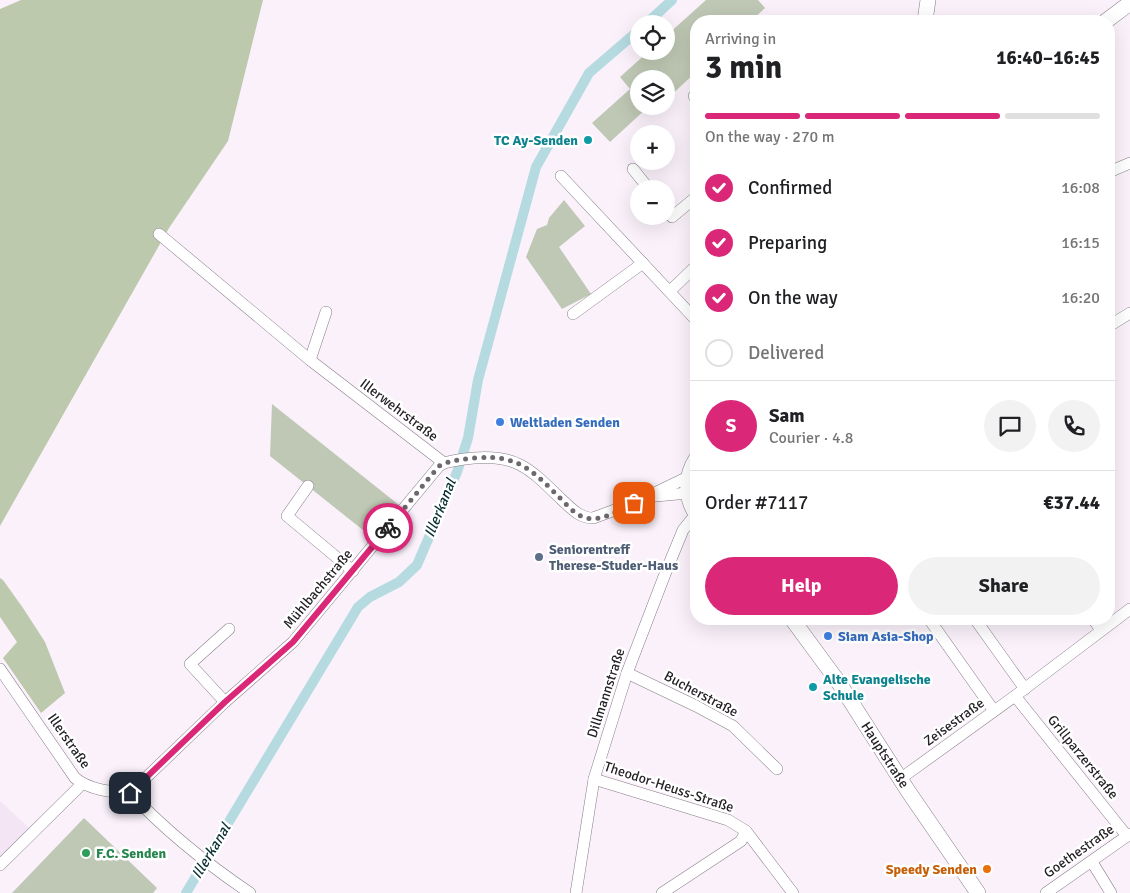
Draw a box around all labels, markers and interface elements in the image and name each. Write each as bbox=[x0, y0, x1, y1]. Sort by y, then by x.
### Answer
map controls bbox=[630, 15, 675, 225]
button: locate bbox=[630, 15, 675, 60]
text: Arriving in bbox=[705, 29, 776, 49]
text: 16:40–16:45 bbox=[996, 46, 1100, 70]
text: 3 min bbox=[705, 48, 782, 87]
button: layers bbox=[630, 70, 675, 115]
button: + bbox=[630, 125, 675, 170]
text: On the way · 270 m bbox=[705, 127, 835, 147]
place label: TC Ay-Senden bbox=[494, 132, 578, 149]
marker: TC Ay-Senden bbox=[582, 134, 594, 146]
icon: check bbox=[705, 174, 733, 202]
text: Confirmed bbox=[748, 176, 832, 200]
text: 16:08 bbox=[1061, 178, 1100, 198]
button: − bbox=[630, 180, 675, 225]
icon: check bbox=[705, 229, 733, 257]
text: Preparing bbox=[748, 231, 827, 255]
text: 16:15 bbox=[1061, 233, 1100, 253]
icon: check bbox=[705, 284, 733, 312]
text: On the way bbox=[748, 286, 838, 310]
text: 16:20 bbox=[1061, 288, 1100, 308]
text: Delivered bbox=[748, 341, 824, 365]
street label: Illerwehrstraße bbox=[357, 375, 441, 445]
button: chat bbox=[984, 400, 1036, 452]
button: phone bbox=[1048, 400, 1100, 452]
text: Sam bbox=[769, 404, 805, 428]
place label: Weltladen Senden bbox=[510, 414, 620, 431]
text: S bbox=[726, 414, 736, 438]
marker: Weltladen Senden bbox=[494, 416, 506, 428]
text: Courier · 4.8 bbox=[769, 428, 853, 448]
water label: Illerkanal bbox=[420, 475, 460, 540]
pin bbox=[613, 482, 655, 524]
icon: bag bbox=[620, 489, 648, 517]
text: Order #7117 bbox=[705, 491, 808, 515]
text: €37.44 bbox=[1043, 491, 1100, 515]
courier bbox=[363, 503, 413, 553]
icon: bike bbox=[374, 514, 402, 542]
place label: Seniorentreff Therese-Studer-Haus bbox=[549, 541, 678, 574]
street label: Mühlbachstraße bbox=[280, 546, 356, 632]
marker: Seniorentreff Therese-Studer-Haus bbox=[533, 551, 545, 563]
button: Help bbox=[705, 557, 898, 615]
button: Share bbox=[908, 557, 1100, 615]
place label: Siam Asia-Shop bbox=[838, 628, 934, 645]
marker: Siam Asia-Shop bbox=[822, 630, 834, 642]
street label: Dillmannstraße bbox=[583, 646, 629, 740]
street label: Bucherstraße bbox=[661, 667, 741, 721]
place label: Alte Evangelische Schule bbox=[823, 671, 931, 704]
marker: Alte Evangelische Schule bbox=[807, 681, 819, 693]
street label: Zeisestraße bbox=[921, 694, 987, 750]
street label: Illerstraße bbox=[44, 710, 94, 772]
street label: Grillparzerstraße bbox=[1044, 712, 1122, 802]
street label: Hauptstraße bbox=[857, 719, 913, 791]
street label: Theodor-Heuss-Straße bbox=[602, 758, 736, 816]
pin bbox=[109, 772, 151, 814]
icon: home bbox=[116, 779, 144, 807]
water label: Illerkanal bbox=[188, 819, 235, 882]
street label: Goethestraße bbox=[1041, 821, 1117, 881]
place label: F.C. Senden bbox=[96, 845, 166, 862]
marker: F.C. Senden bbox=[80, 847, 92, 859]
place label: Speedy Senden bbox=[886, 861, 977, 878]
marker: Speedy Senden bbox=[981, 863, 993, 875]

